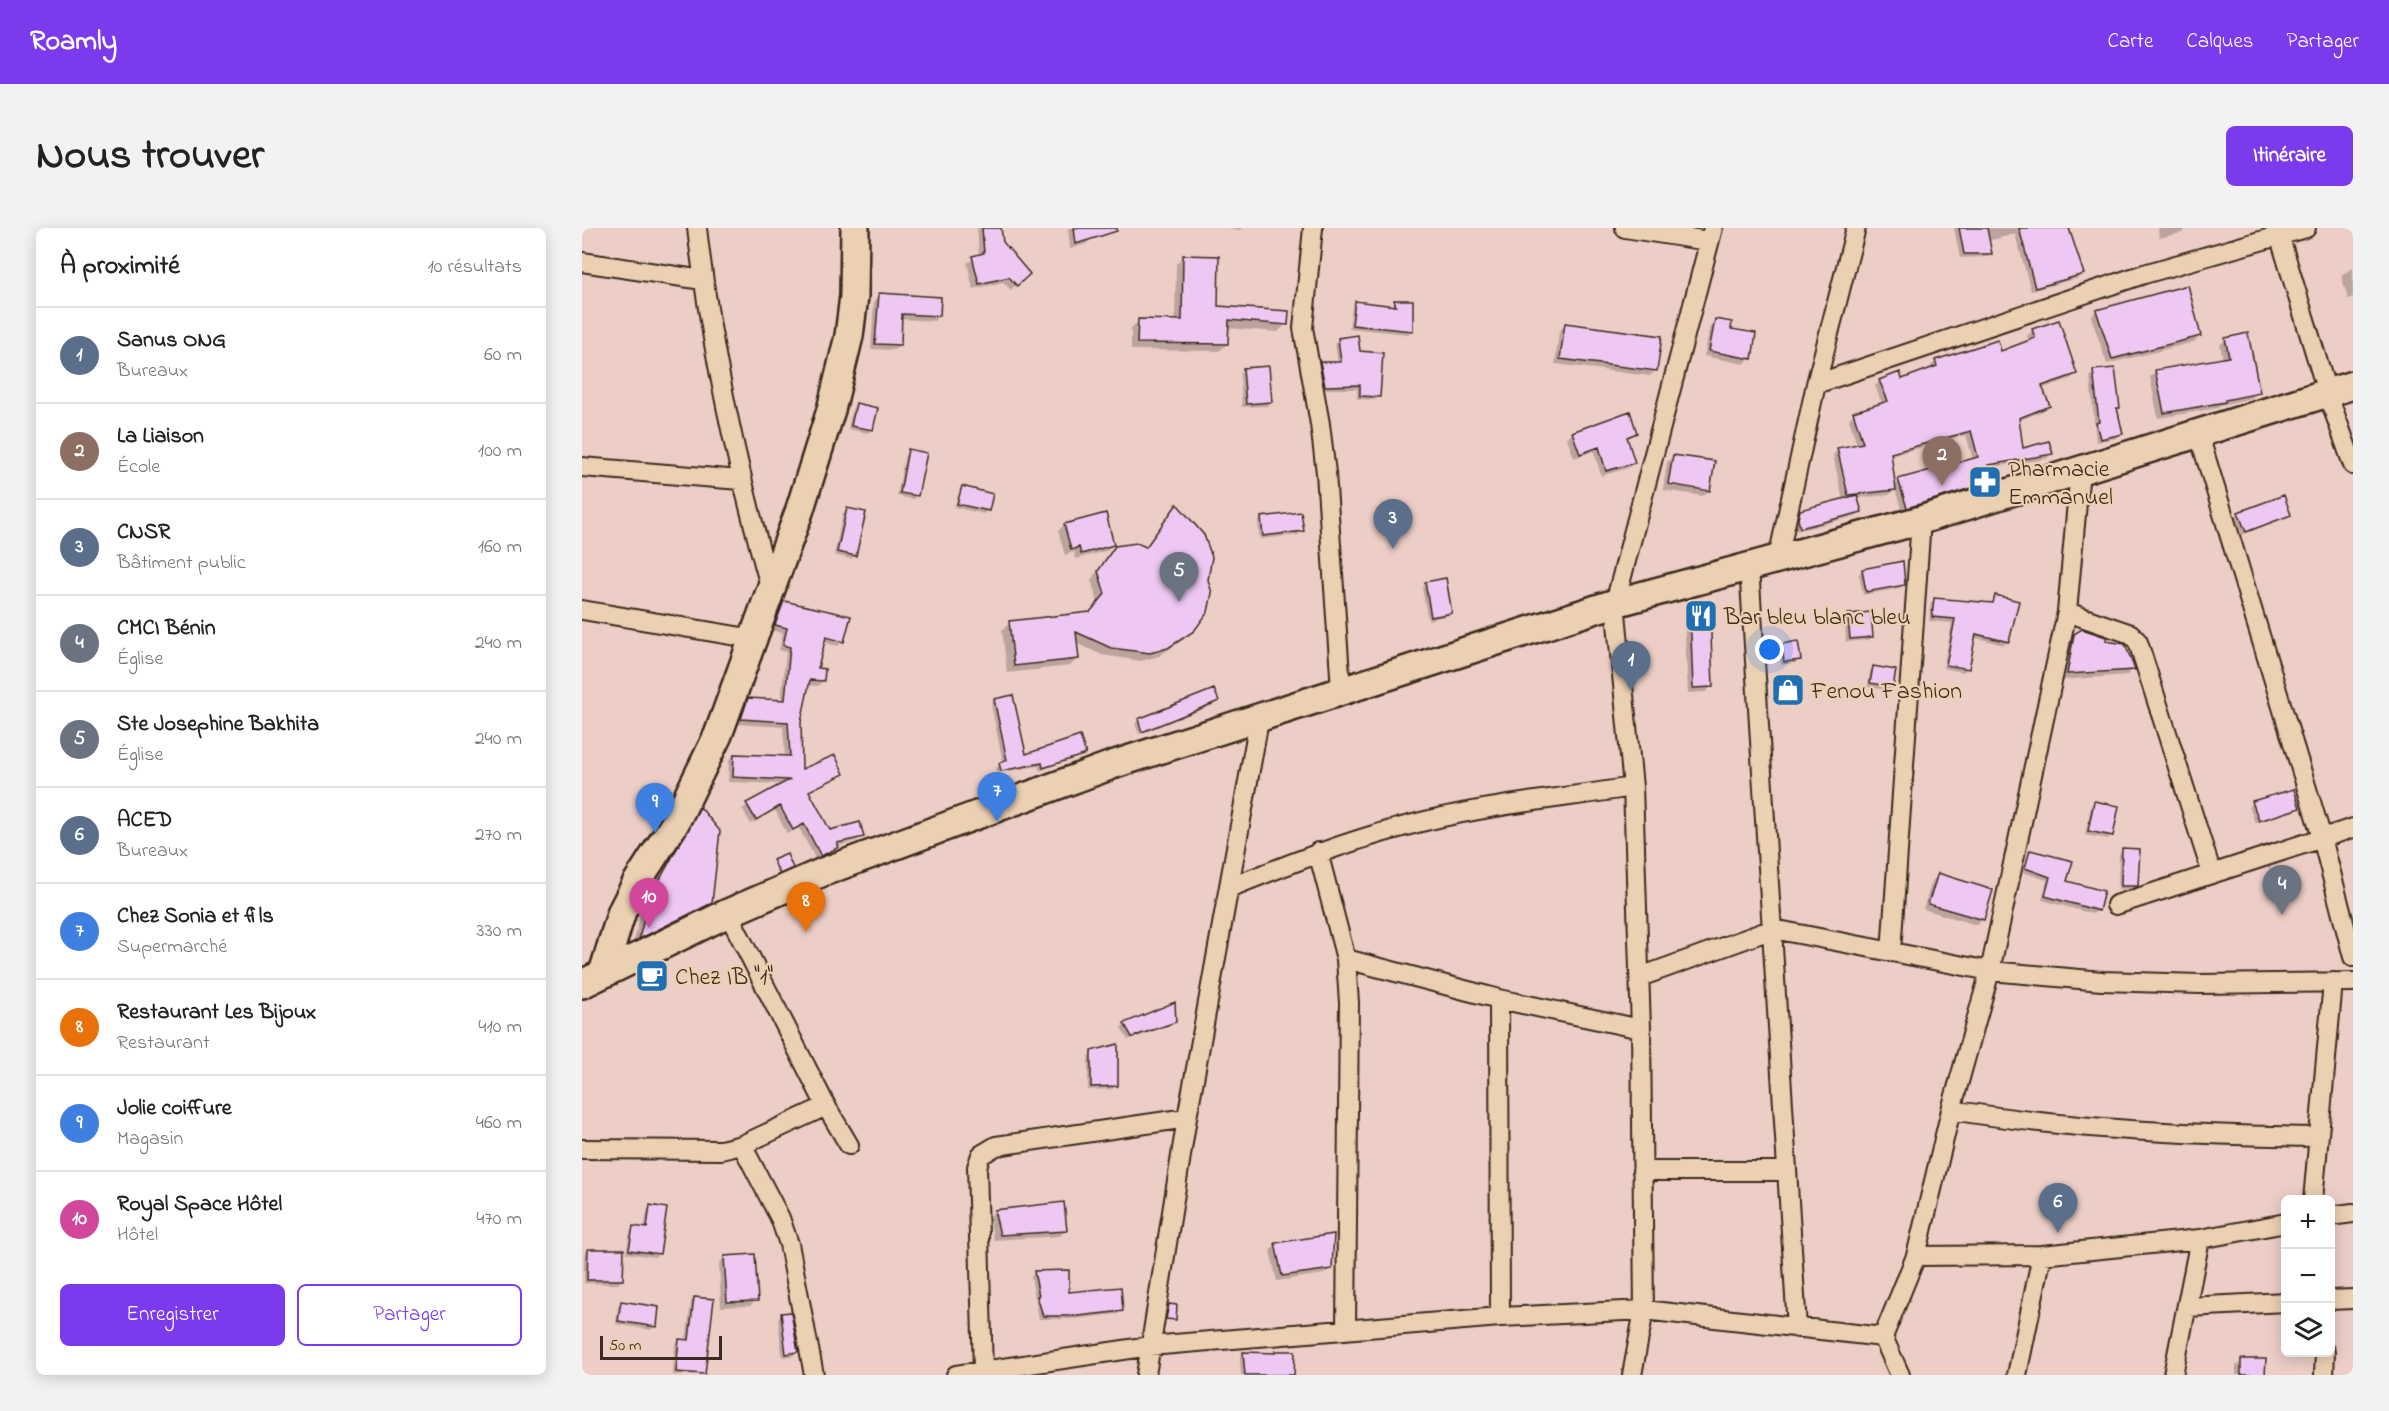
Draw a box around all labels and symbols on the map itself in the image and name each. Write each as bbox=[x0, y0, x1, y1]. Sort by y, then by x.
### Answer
pin: 2 bbox=[1922, 436, 1962, 486]
place label: Pharmacie Emmanuel bbox=[2008, 453, 2113, 516]
pharmacy icon: Pharmacie Emmanuel bbox=[1967, 464, 2003, 500]
pin: 3 bbox=[1374, 500, 1412, 549]
pin: 5 bbox=[1160, 552, 1198, 602]
restaurant icon: Bar bleu blanc bleu bbox=[1683, 598, 1719, 634]
place label: Bar bleu blanc bleu bbox=[1723, 601, 1911, 636]
your location bbox=[1755, 635, 1784, 664]
pin: 1 bbox=[1612, 642, 1650, 691]
shop icon: Fenou Fashion bbox=[1770, 672, 1806, 708]
place label: Fenou Fashion bbox=[1810, 675, 1962, 710]
pin: 7 bbox=[978, 772, 1016, 822]
pin: 9 bbox=[636, 784, 674, 833]
pin: 4 bbox=[2262, 866, 2302, 915]
pin: 10 bbox=[630, 878, 668, 928]
pin: 8 bbox=[786, 882, 826, 932]
cafe icon: Chez IB "1" bbox=[634, 958, 670, 994]
place label: Chez IB "1" bbox=[675, 961, 773, 996]
pin: 6 bbox=[2038, 1184, 2078, 1233]
scale bar bbox=[600, 1333, 722, 1360]

